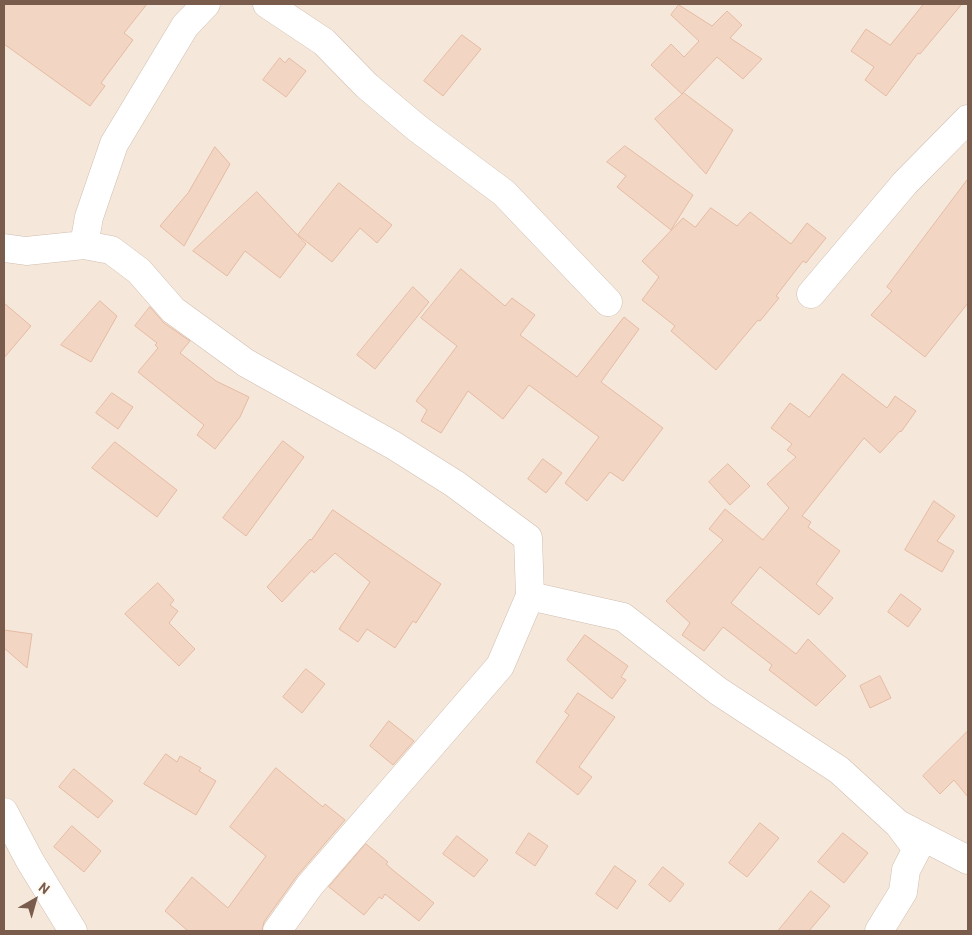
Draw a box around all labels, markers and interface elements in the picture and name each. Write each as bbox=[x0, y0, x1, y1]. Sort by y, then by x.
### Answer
north arrow bbox=[10, 875, 60, 925]
text: N bbox=[36, 878, 53, 897]

